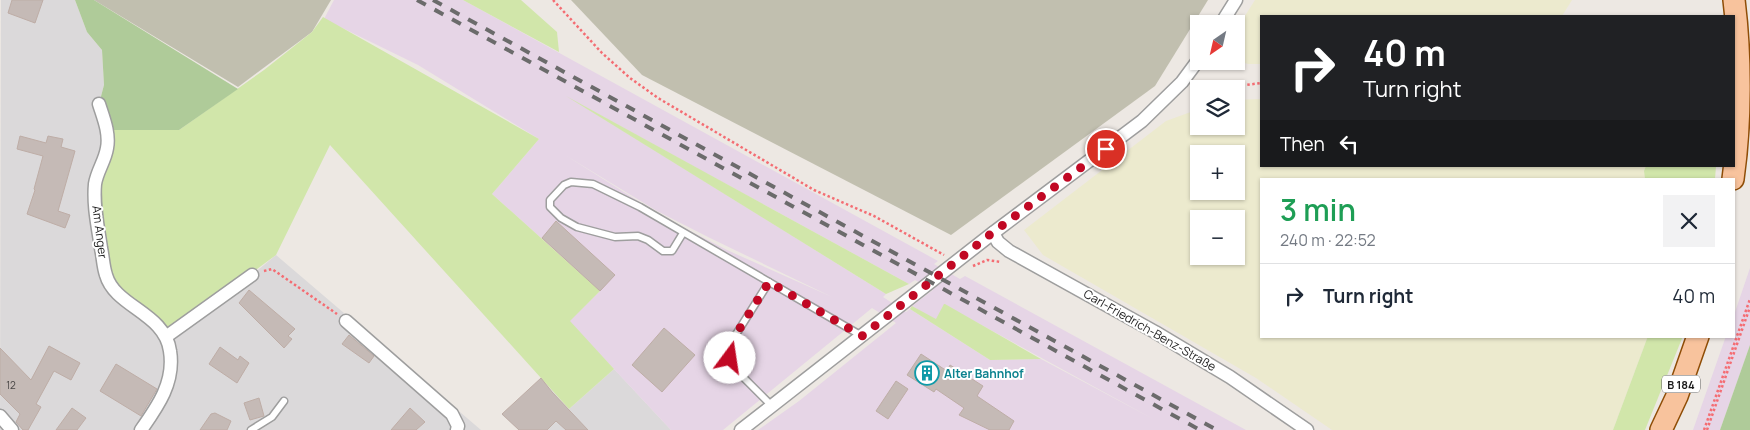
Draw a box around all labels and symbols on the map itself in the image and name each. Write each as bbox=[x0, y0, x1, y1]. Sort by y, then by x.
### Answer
north arrow bbox=[1190, 15, 1245, 70]
pin bbox=[1085, 128, 1127, 170]
street label: Am Anger bbox=[88, 204, 112, 260]
street label: Carl-Friedrich-Benz-Straße bbox=[1081, 285, 1219, 375]
position arrow bbox=[703, 331, 755, 383]
building icon: Alter Bahnhof bbox=[914, 360, 940, 386]
place label: Alter Bahnhof bbox=[944, 365, 1024, 382]
road number: B 184 bbox=[1662, 376, 1700, 392]
house number: 12 bbox=[6, 378, 16, 392]

